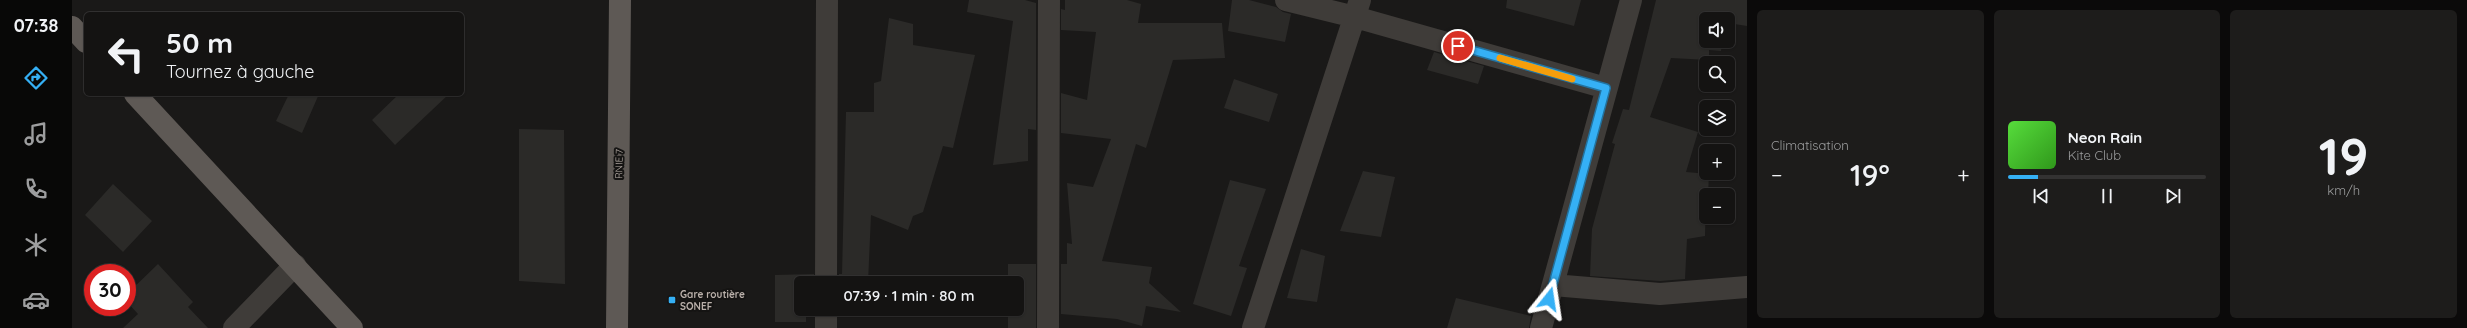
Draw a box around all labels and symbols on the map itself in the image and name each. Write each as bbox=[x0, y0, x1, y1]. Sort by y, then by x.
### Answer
pin bbox=[1441, 29, 1475, 63]
street label: RNIE 7 bbox=[612, 149, 626, 179]
speed limit sign: 30 bbox=[84, 264, 136, 316]
position arrow bbox=[1528, 278, 1570, 320]
place label: Gare routière SONEF bbox=[680, 288, 745, 313]
marker: Gare routière SONEF bbox=[667, 295, 677, 305]

